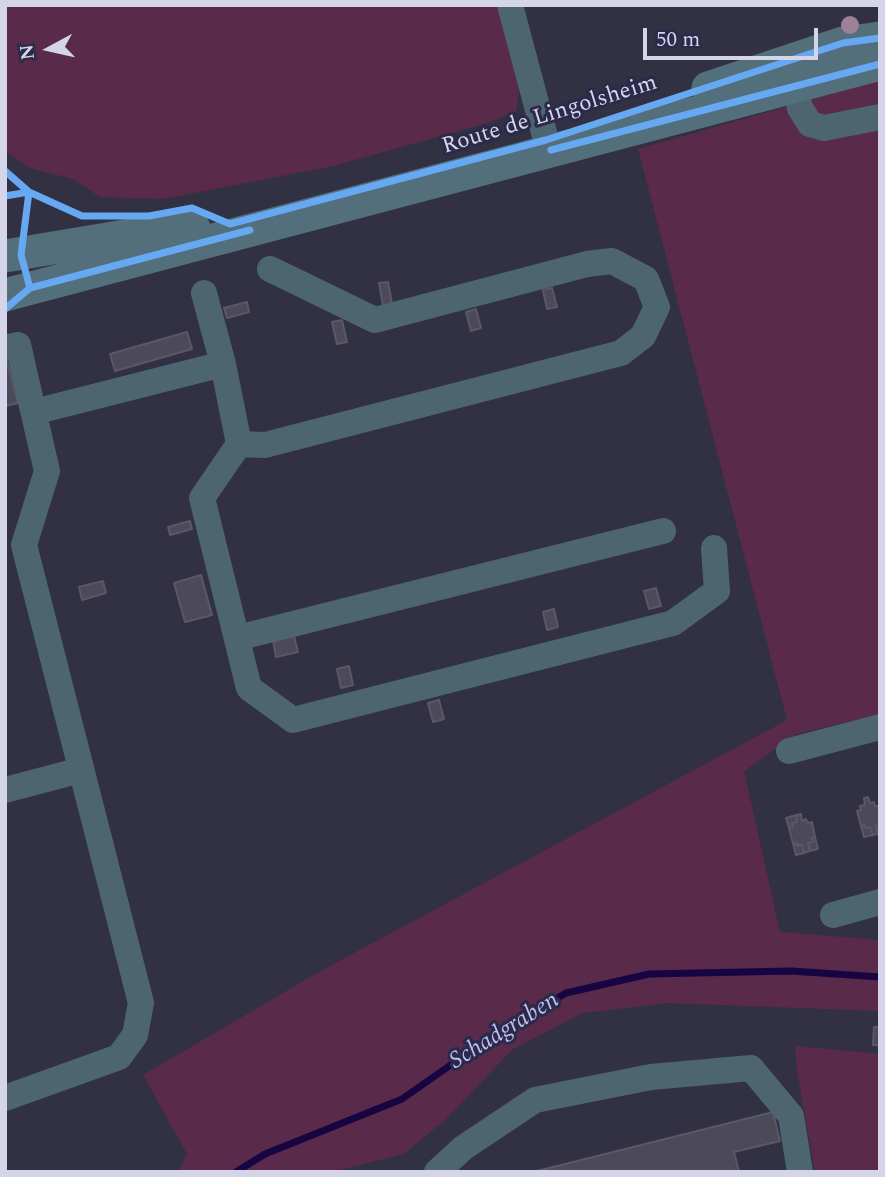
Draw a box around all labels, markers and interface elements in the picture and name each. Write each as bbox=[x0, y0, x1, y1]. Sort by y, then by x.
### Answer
north arrow bbox=[14, 14, 84, 84]
scale bar bbox=[647, 14, 822, 58]
text: 50 m bbox=[656, 24, 700, 56]
text: N bbox=[12, 42, 43, 62]
street label: Route de Lingolsheim bbox=[439, 70, 661, 162]
water label: Schadgraben bbox=[445, 987, 565, 1077]

